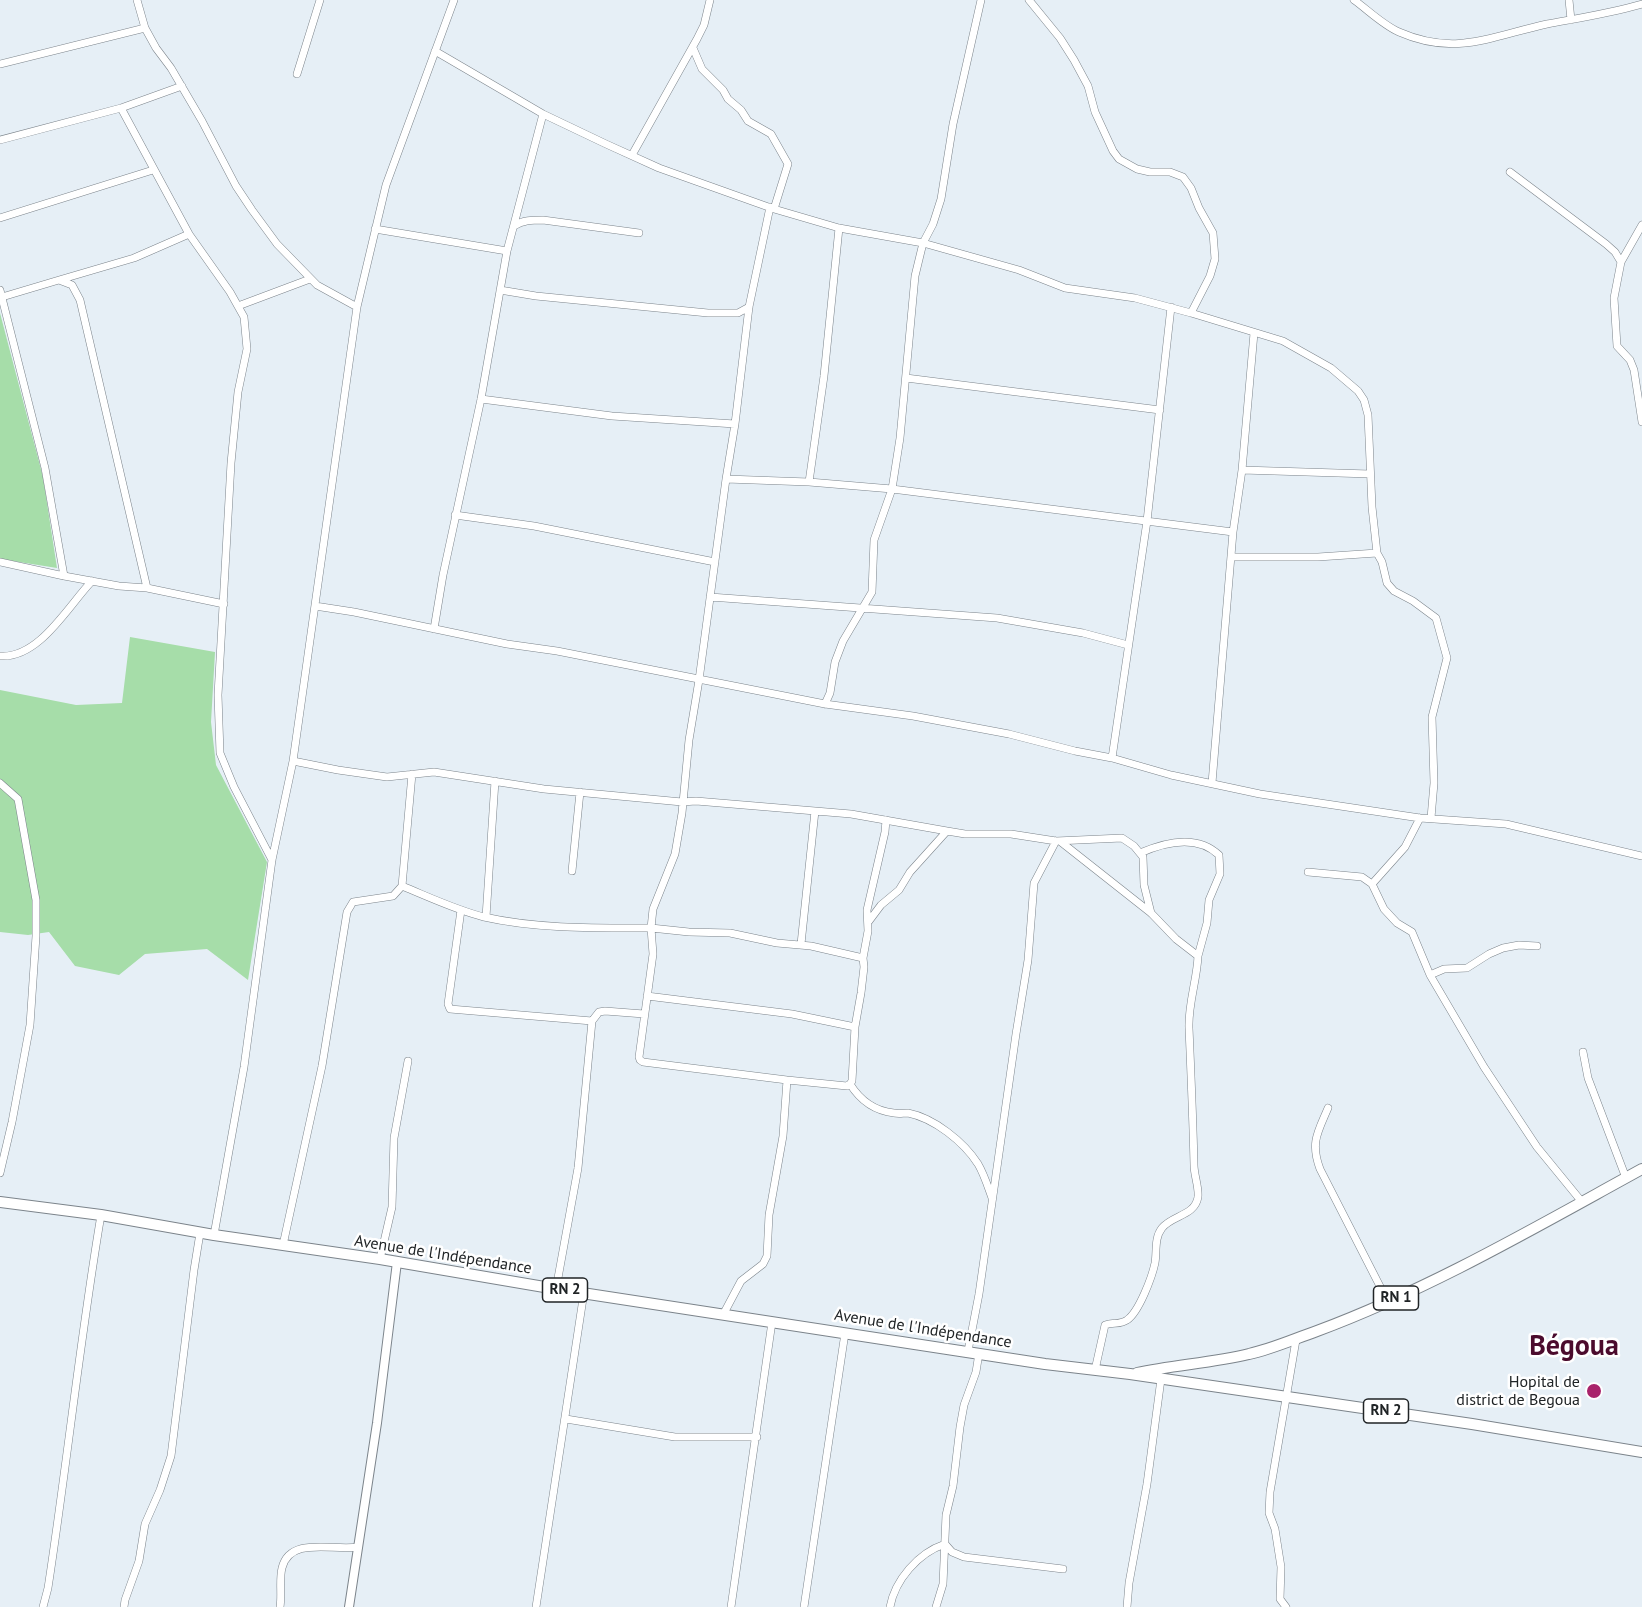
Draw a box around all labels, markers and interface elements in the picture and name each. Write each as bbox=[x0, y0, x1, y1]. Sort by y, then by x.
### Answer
street label: Avenue de l'Indépendance bbox=[353, 1231, 533, 1279]
road number: RN 2 bbox=[542, 1278, 588, 1302]
road number: RN 1 bbox=[1374, 1286, 1418, 1310]
street label: Avenue de l'Indépendance bbox=[833, 1305, 1013, 1353]
district label: Bégoua bbox=[1529, 1330, 1619, 1364]
place label: Hopital de district de Begoua bbox=[1456, 1372, 1580, 1410]
marker: Hopital de district de Begoua bbox=[1585, 1382, 1603, 1400]
road number: RN 2 bbox=[1364, 1399, 1408, 1423]

